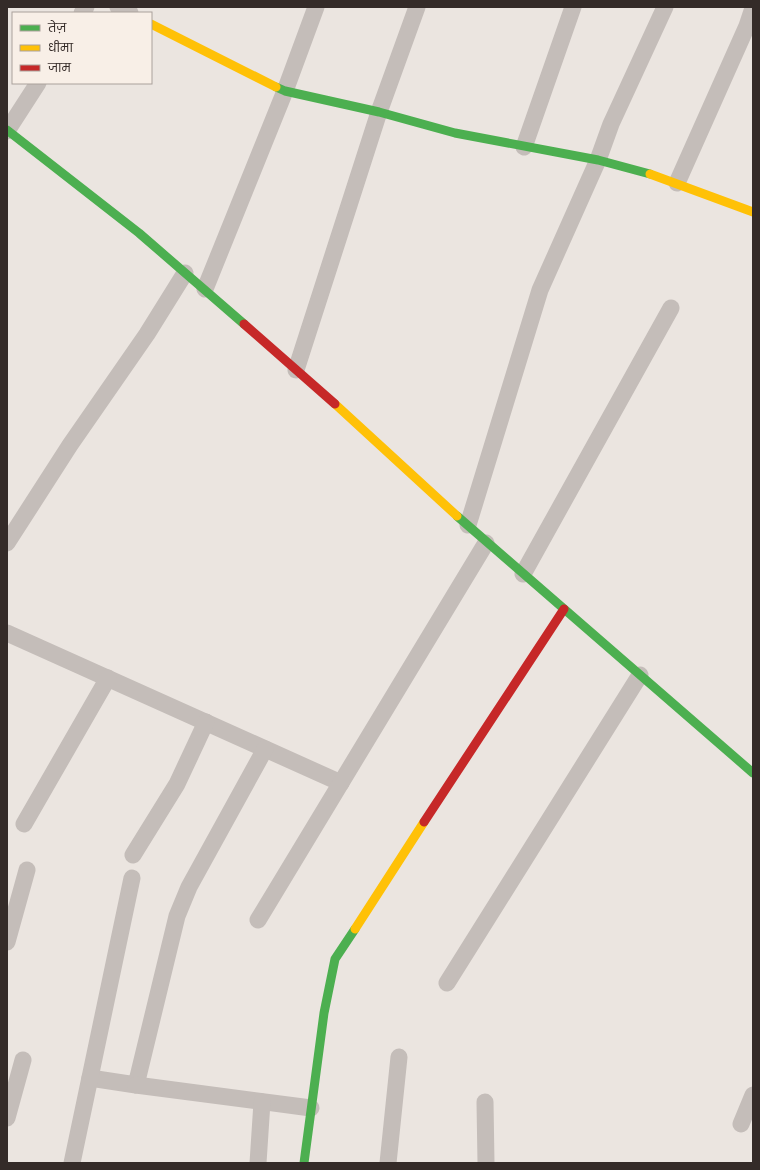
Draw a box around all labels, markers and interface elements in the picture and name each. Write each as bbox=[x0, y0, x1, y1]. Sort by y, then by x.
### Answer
legend bbox=[12, 12, 152, 84]
text: तेज़ bbox=[47, 19, 67, 36]
text: धीमा bbox=[48, 39, 74, 56]
text: जाम bbox=[47, 59, 72, 76]

